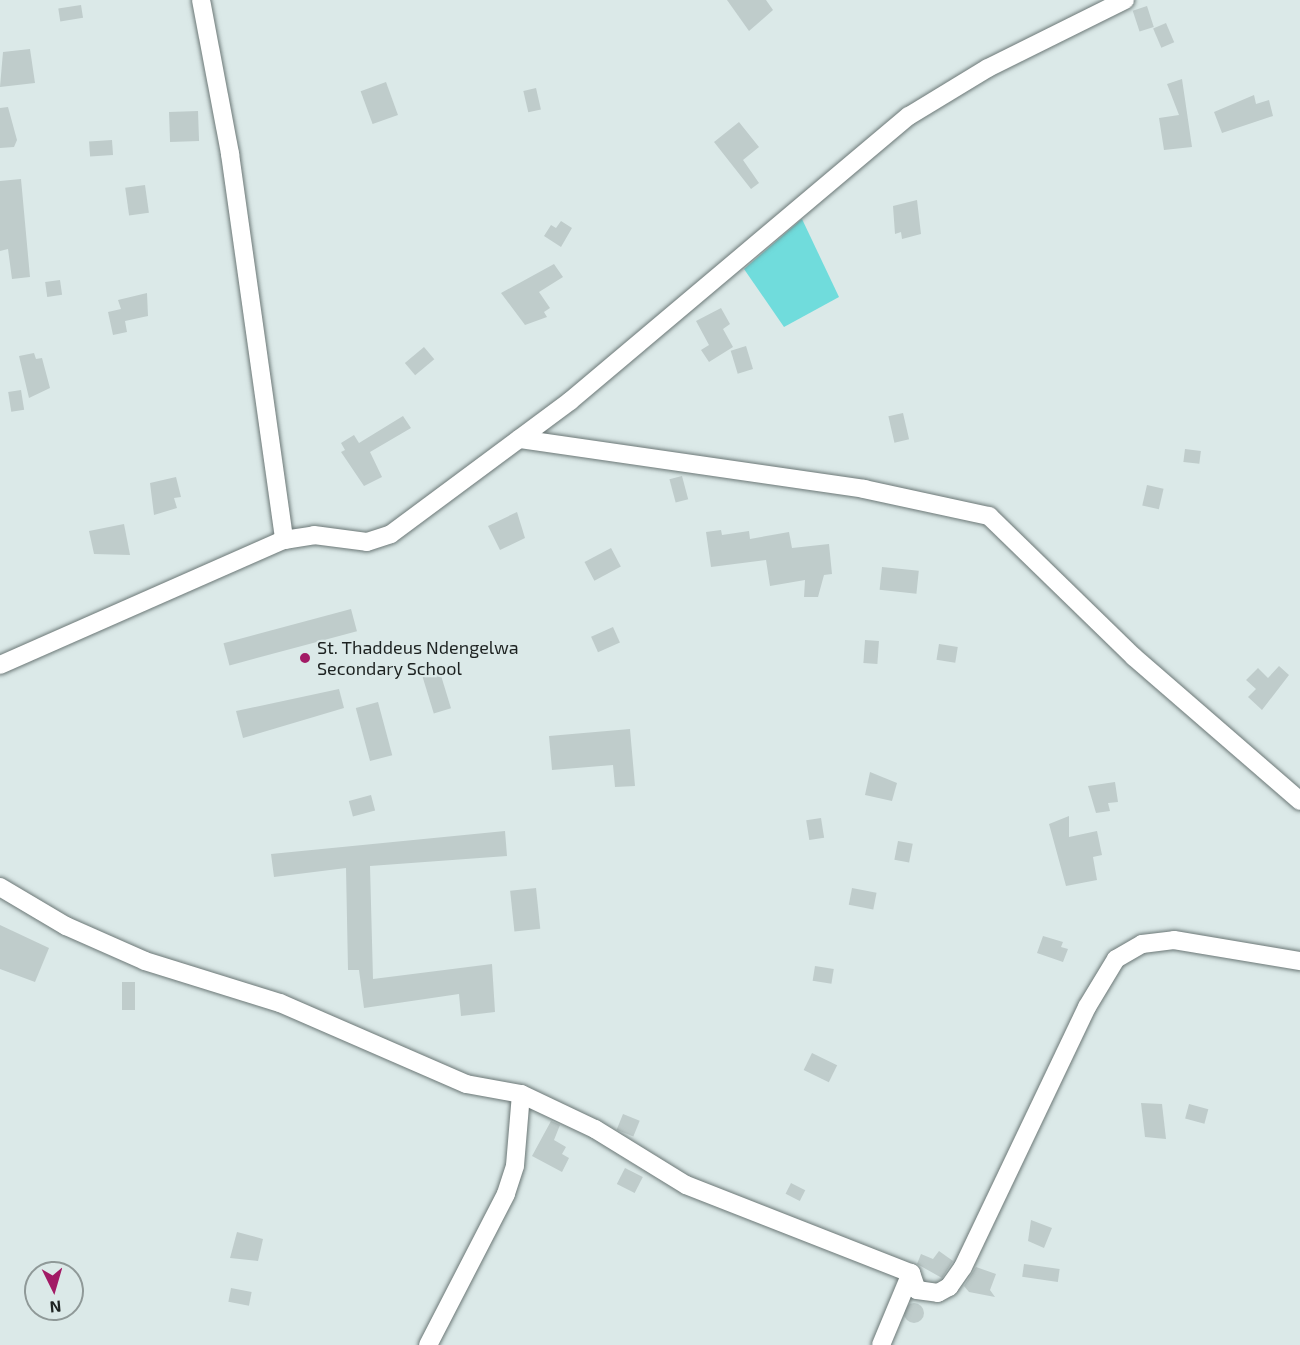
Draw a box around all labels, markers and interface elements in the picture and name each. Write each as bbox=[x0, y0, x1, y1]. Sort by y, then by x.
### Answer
place label: St. Thaddeus Ndengelwa Secondary School bbox=[317, 637, 519, 680]
marker: St. Thaddeus Ndengelwa Secondary School bbox=[298, 651, 312, 665]
north arrow bbox=[24, 1261, 84, 1321]
text: N bbox=[49, 1297, 62, 1317]

